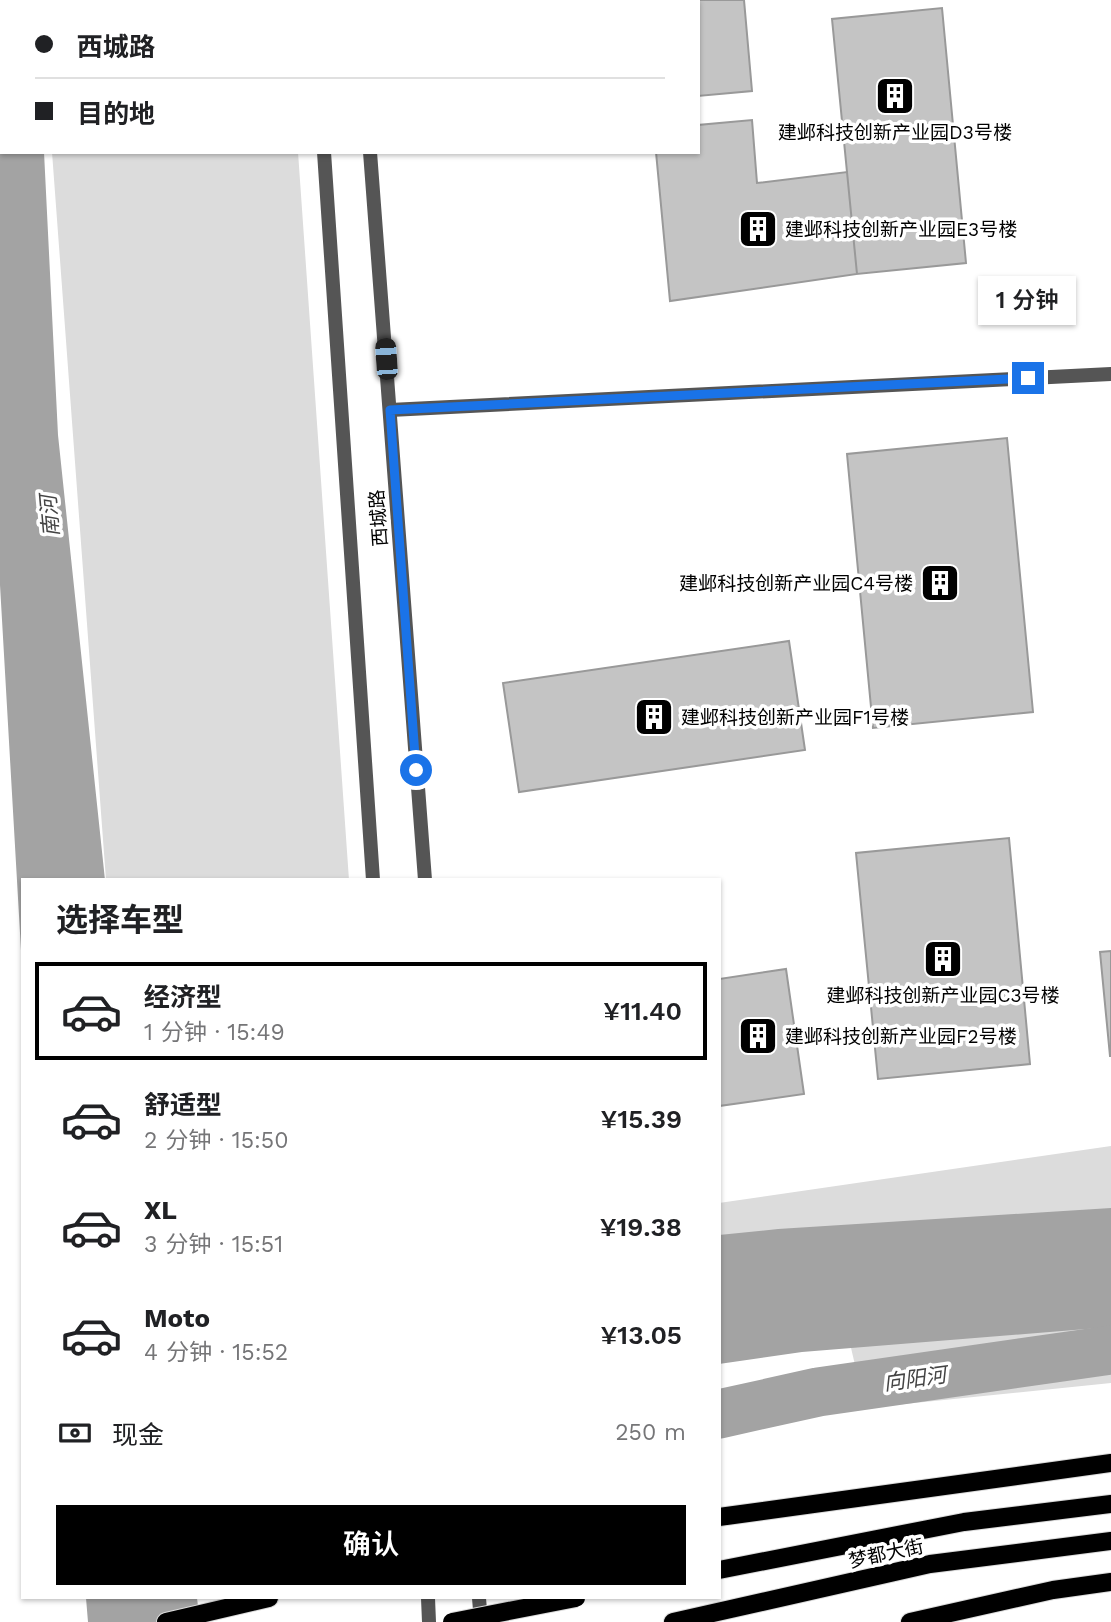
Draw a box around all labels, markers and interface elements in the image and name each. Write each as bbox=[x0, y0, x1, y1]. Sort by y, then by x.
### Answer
text: 西城路 bbox=[77, 32, 155, 62]
building icon: 建邺科技创新产业园D3号楼 bbox=[874, 75, 916, 117]
text: 目的地 bbox=[77, 99, 155, 129]
place label: 建邺科技创新产业园D3号楼 bbox=[778, 121, 1012, 144]
building icon: 建邺科技创新产业园E3号楼 bbox=[737, 208, 779, 250]
place label: 建邺科技创新产业园E3号楼 bbox=[785, 218, 1017, 241]
callout: 1 分钟 bbox=[979, 276, 1077, 326]
text: 1 分钟 bbox=[996, 287, 1058, 314]
car bbox=[375, 337, 398, 381]
route end bbox=[1012, 362, 1044, 394]
street label: 西城路 bbox=[365, 489, 392, 547]
water label: 南河 bbox=[35, 490, 64, 538]
building icon: 建邺科技创新产业园C4号楼 bbox=[919, 562, 961, 604]
place label: 建邺科技创新产业园C4号楼 bbox=[679, 572, 913, 595]
building icon: 建邺科技创新产业园F1号楼 bbox=[633, 696, 675, 738]
place label: 建邺科技创新产业园F1号楼 bbox=[681, 706, 909, 729]
route start bbox=[400, 754, 432, 786]
text: 选择车型 bbox=[56, 901, 184, 939]
building icon: 建邺科技创新产业园C3号楼 bbox=[922, 938, 964, 980]
icon: car bbox=[60, 980, 123, 1043]
text: 经济型 bbox=[144, 982, 222, 1012]
place label: 建邺科技创新产业园C3号楼 bbox=[826, 984, 1060, 1007]
text: ¥11.40 bbox=[603, 996, 682, 1026]
building icon: 建邺科技创新产业园F2号楼 bbox=[737, 1015, 779, 1057]
text: 1 分钟 · 15:49 bbox=[144, 1019, 285, 1046]
place label: 建邺科技创新产业园F2号楼 bbox=[785, 1025, 1017, 1048]
icon: car bbox=[60, 1088, 123, 1151]
text: 舒适型 bbox=[144, 1090, 222, 1120]
text: ¥15.39 bbox=[601, 1104, 682, 1134]
text: 2 分钟 · 15:50 bbox=[144, 1127, 289, 1154]
text: XL bbox=[144, 1195, 177, 1225]
icon: car bbox=[60, 1196, 123, 1259]
text: ¥19.38 bbox=[600, 1212, 682, 1242]
text: 3 分钟 · 15:51 bbox=[144, 1231, 283, 1258]
text: Moto bbox=[144, 1303, 210, 1333]
icon: car bbox=[60, 1304, 123, 1367]
text: ¥13.05 bbox=[601, 1320, 682, 1350]
text: 4 分钟 · 15:52 bbox=[144, 1339, 288, 1366]
water label: 向阳河 bbox=[882, 1361, 952, 1395]
icon: cash bbox=[56, 1414, 94, 1452]
text: 250 m bbox=[615, 1419, 686, 1446]
text: 现金 bbox=[112, 1420, 164, 1450]
button: 确认 bbox=[56, 1505, 686, 1585]
street label: 梦都大街 bbox=[847, 1534, 926, 1573]

